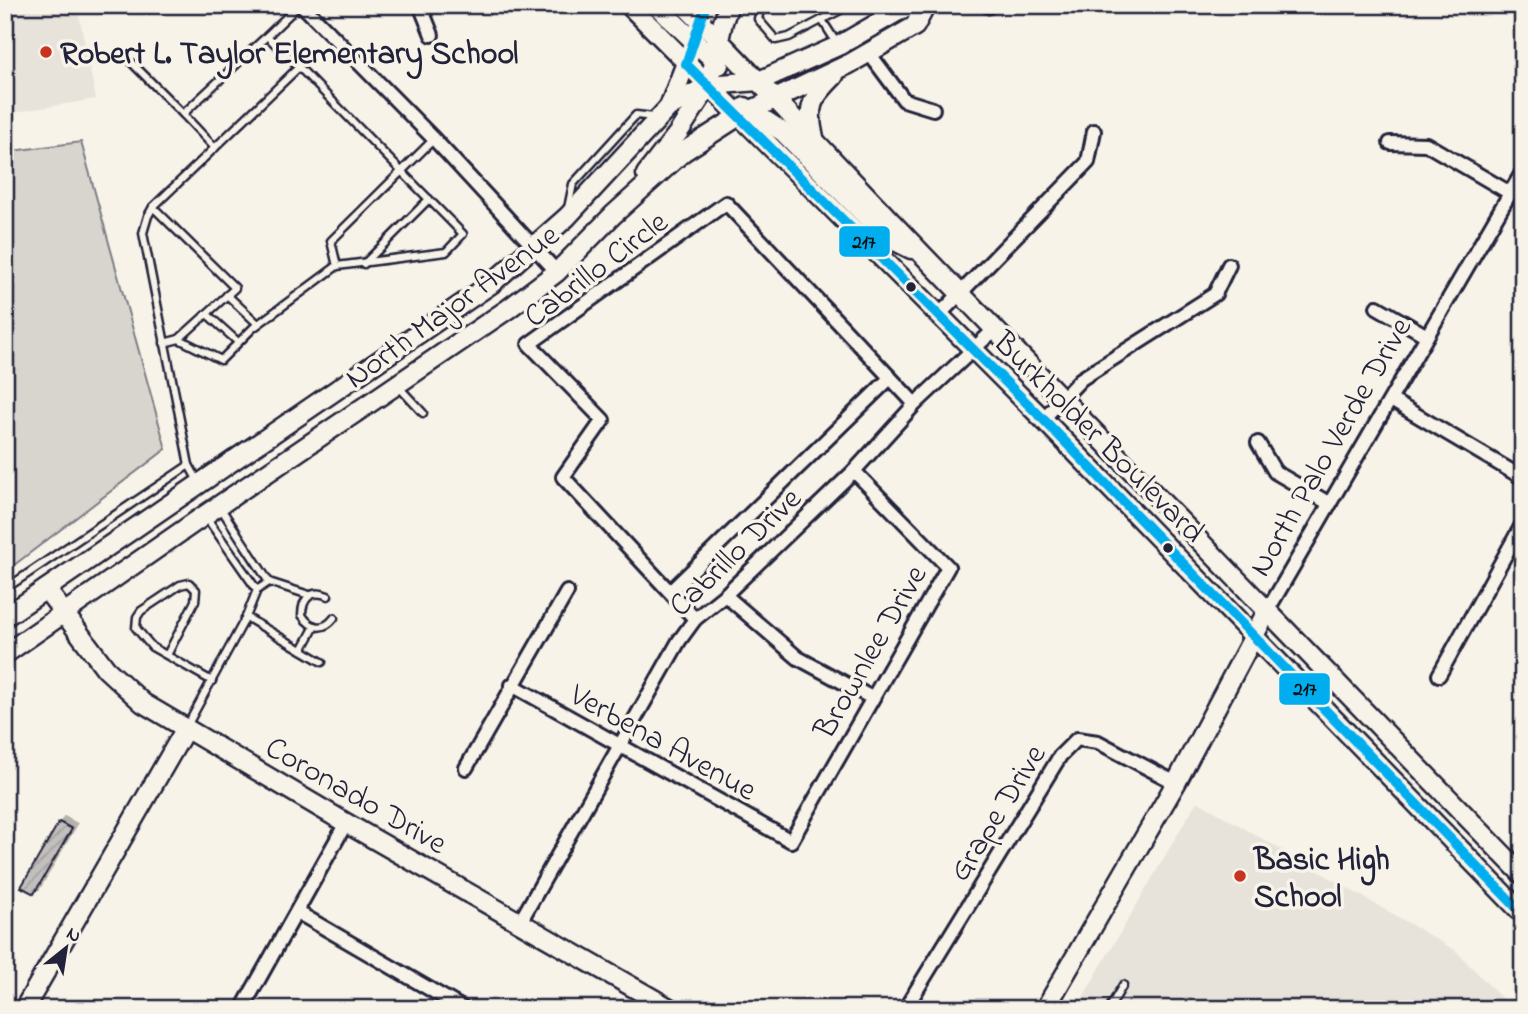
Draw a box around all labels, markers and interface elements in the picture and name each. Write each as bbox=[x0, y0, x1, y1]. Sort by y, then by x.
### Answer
place label: Robert L. Taylor Elementary School bbox=[60, 32, 518, 80]
marker: Robert L. Taylor Elementary School bbox=[38, 44, 54, 60]
street label: Cabrillo Circle bbox=[515, 200, 680, 341]
street label: North Major Avenue bbox=[336, 213, 571, 402]
line badge: 217 bbox=[838, 225, 891, 258]
text: 217 bbox=[851, 230, 876, 257]
unlabelled marker bbox=[904, 280, 918, 294]
street label: North Palo Verde Drive bbox=[1239, 309, 1426, 586]
street label: Burkholder Boulevard bbox=[980, 321, 1214, 555]
street label: Cabrillo Drive bbox=[659, 477, 814, 629]
unlabelled marker bbox=[1161, 541, 1175, 555]
street label: Brownlee Drive bbox=[803, 557, 941, 749]
line badge: 217 bbox=[1278, 672, 1331, 706]
street label: Verbena Avenue bbox=[559, 673, 765, 815]
text: 217 bbox=[1292, 677, 1317, 704]
street label: Coronado Drive bbox=[255, 726, 456, 869]
street label: Grape Drive bbox=[938, 736, 1060, 892]
place label: Basic High School bbox=[1252, 838, 1390, 922]
marker: Basic High School bbox=[1232, 868, 1248, 884]
north arrow bbox=[32, 912, 102, 982]
text: N bbox=[61, 921, 86, 950]

